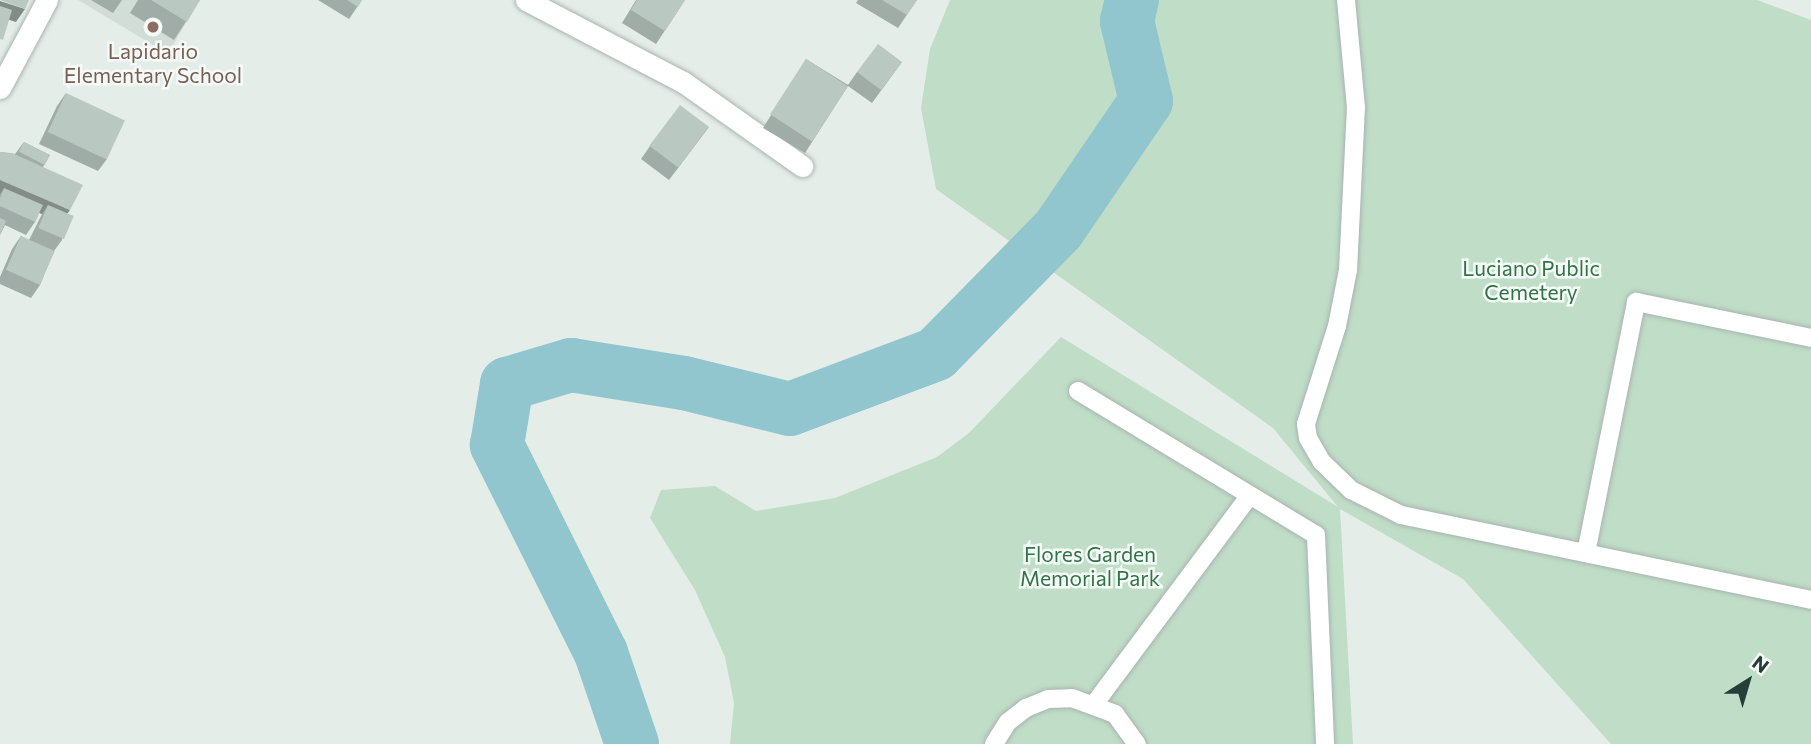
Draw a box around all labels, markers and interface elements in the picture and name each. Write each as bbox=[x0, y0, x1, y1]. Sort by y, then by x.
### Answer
marker: Lapidario Elementary School bbox=[145, 19, 161, 35]
place label: Lapidario Elementary School bbox=[64, 38, 242, 88]
park label: Luciano Public Cemetery bbox=[1462, 255, 1600, 305]
park label: Flores Garden Memorial Park bbox=[1020, 541, 1160, 591]
north arrow bbox=[1713, 646, 1783, 716]
text: N bbox=[1748, 650, 1774, 677]

